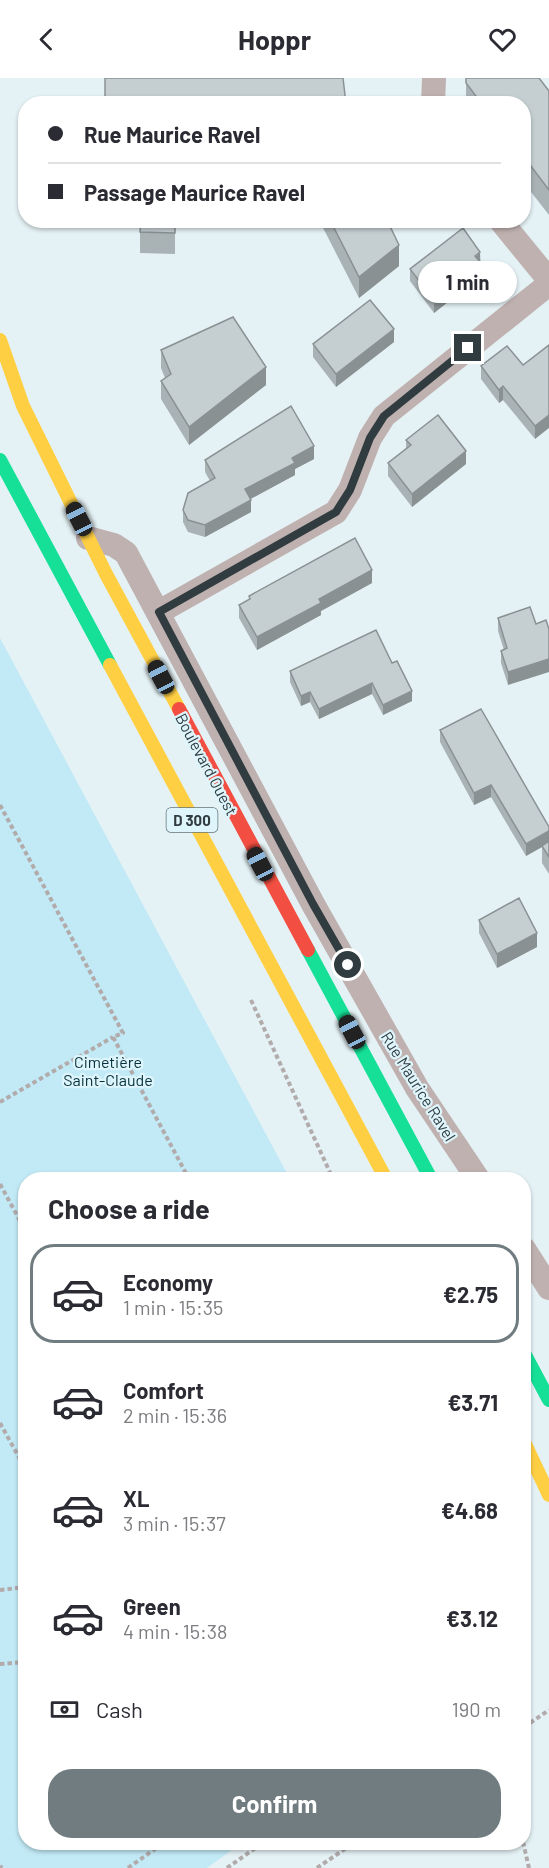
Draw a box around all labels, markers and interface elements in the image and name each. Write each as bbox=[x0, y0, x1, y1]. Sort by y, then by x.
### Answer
icon: back bbox=[30, 23, 63, 56]
text: Hoppr bbox=[238, 23, 311, 55]
icon: heart bbox=[486, 23, 519, 56]
text: Rue Maurice Ravel bbox=[84, 121, 260, 147]
text: Passage Maurice Ravel bbox=[84, 179, 305, 205]
callout: 1 min bbox=[418, 261, 518, 303]
text: 1 min bbox=[446, 270, 489, 294]
route end bbox=[454, 334, 481, 361]
car bbox=[63, 499, 95, 539]
car bbox=[145, 657, 177, 697]
street label: Boulevard Ouest bbox=[172, 710, 242, 818]
road number: D 300 bbox=[166, 808, 218, 832]
car bbox=[244, 844, 276, 884]
route start bbox=[334, 951, 361, 978]
car bbox=[336, 1012, 368, 1052]
street label: Rue Maurice Ravel bbox=[378, 1028, 460, 1144]
park label: Cimetière Saint-Claude bbox=[63, 1052, 153, 1089]
text: Choose a ride bbox=[48, 1192, 210, 1224]
icon: car bbox=[51, 1267, 105, 1321]
text: Economy bbox=[123, 1269, 213, 1295]
text: €2.75 bbox=[443, 1281, 498, 1307]
text: 1 min · 15:35 bbox=[123, 1295, 223, 1319]
icon: car bbox=[51, 1375, 105, 1429]
text: Comfort bbox=[123, 1377, 204, 1403]
text: €3.71 bbox=[447, 1389, 498, 1415]
text: 2 min · 15:36 bbox=[123, 1403, 227, 1427]
icon: car bbox=[51, 1483, 105, 1537]
text: XL bbox=[123, 1485, 149, 1511]
text: €4.68 bbox=[441, 1497, 498, 1523]
text: 3 min · 15:37 bbox=[123, 1511, 226, 1535]
icon: car bbox=[51, 1591, 105, 1645]
text: Green bbox=[123, 1593, 181, 1619]
text: €3.12 bbox=[446, 1605, 498, 1631]
text: 4 min · 15:38 bbox=[123, 1619, 227, 1643]
icon: cash bbox=[48, 1693, 81, 1726]
text: Cash bbox=[96, 1696, 143, 1722]
text: 190 m bbox=[452, 1697, 501, 1721]
button: Confirm bbox=[48, 1769, 501, 1838]

